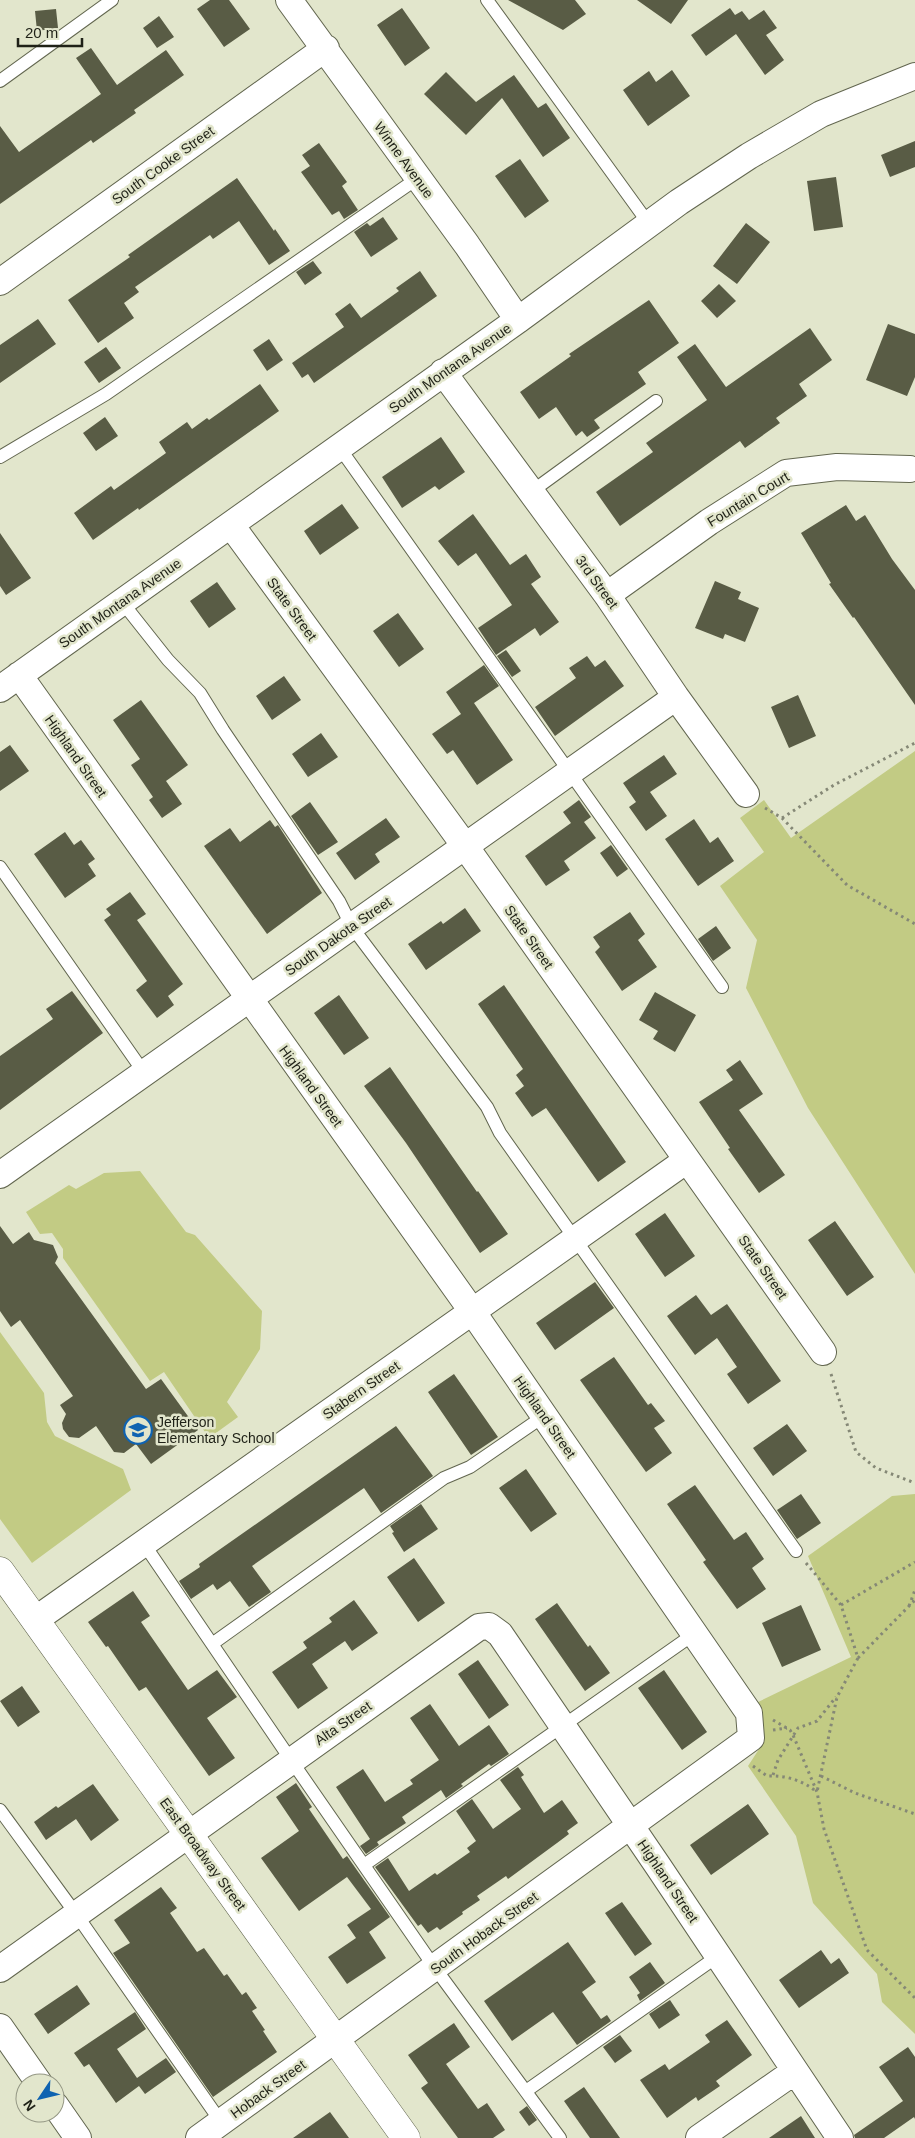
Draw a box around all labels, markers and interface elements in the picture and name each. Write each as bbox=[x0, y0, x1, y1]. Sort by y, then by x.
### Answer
scale bar bbox=[18, 15, 81, 47]
text: 20 m bbox=[25, 24, 58, 41]
street label: Winne Avenue bbox=[371, 119, 437, 201]
street label: South Cooke Street bbox=[109, 123, 217, 207]
street label: South Montana Avenue bbox=[386, 320, 514, 416]
street label: Fountain Court bbox=[704, 468, 792, 530]
street label: 3rd Street bbox=[572, 552, 622, 612]
street label: South Montana Avenue bbox=[56, 555, 184, 651]
street label: State Street bbox=[264, 574, 320, 644]
street label: Highland Street bbox=[42, 712, 110, 800]
street label: South Dakota Street bbox=[282, 893, 394, 979]
street label: State Street bbox=[501, 902, 557, 972]
street label: Highland Street bbox=[276, 1042, 346, 1130]
street label: State Street bbox=[735, 1232, 791, 1302]
street label: Stabern Street bbox=[319, 1357, 403, 1422]
street label: Highland Street bbox=[511, 1373, 579, 1461]
place label: Jefferson Elementary School bbox=[157, 1414, 275, 1446]
school or university icon: Jefferson Elementary School bbox=[123, 1415, 153, 1445]
street label: Alta Street bbox=[312, 1698, 374, 1748]
street label: East Broadway Street bbox=[157, 1795, 249, 1914]
street label: Highland Street bbox=[634, 1837, 702, 1926]
street label: South Hoback Street bbox=[427, 1888, 541, 1977]
street label: Hoback Street bbox=[227, 2056, 309, 2122]
north arrow bbox=[15, 2073, 65, 2123]
text: N bbox=[20, 2097, 39, 2114]

